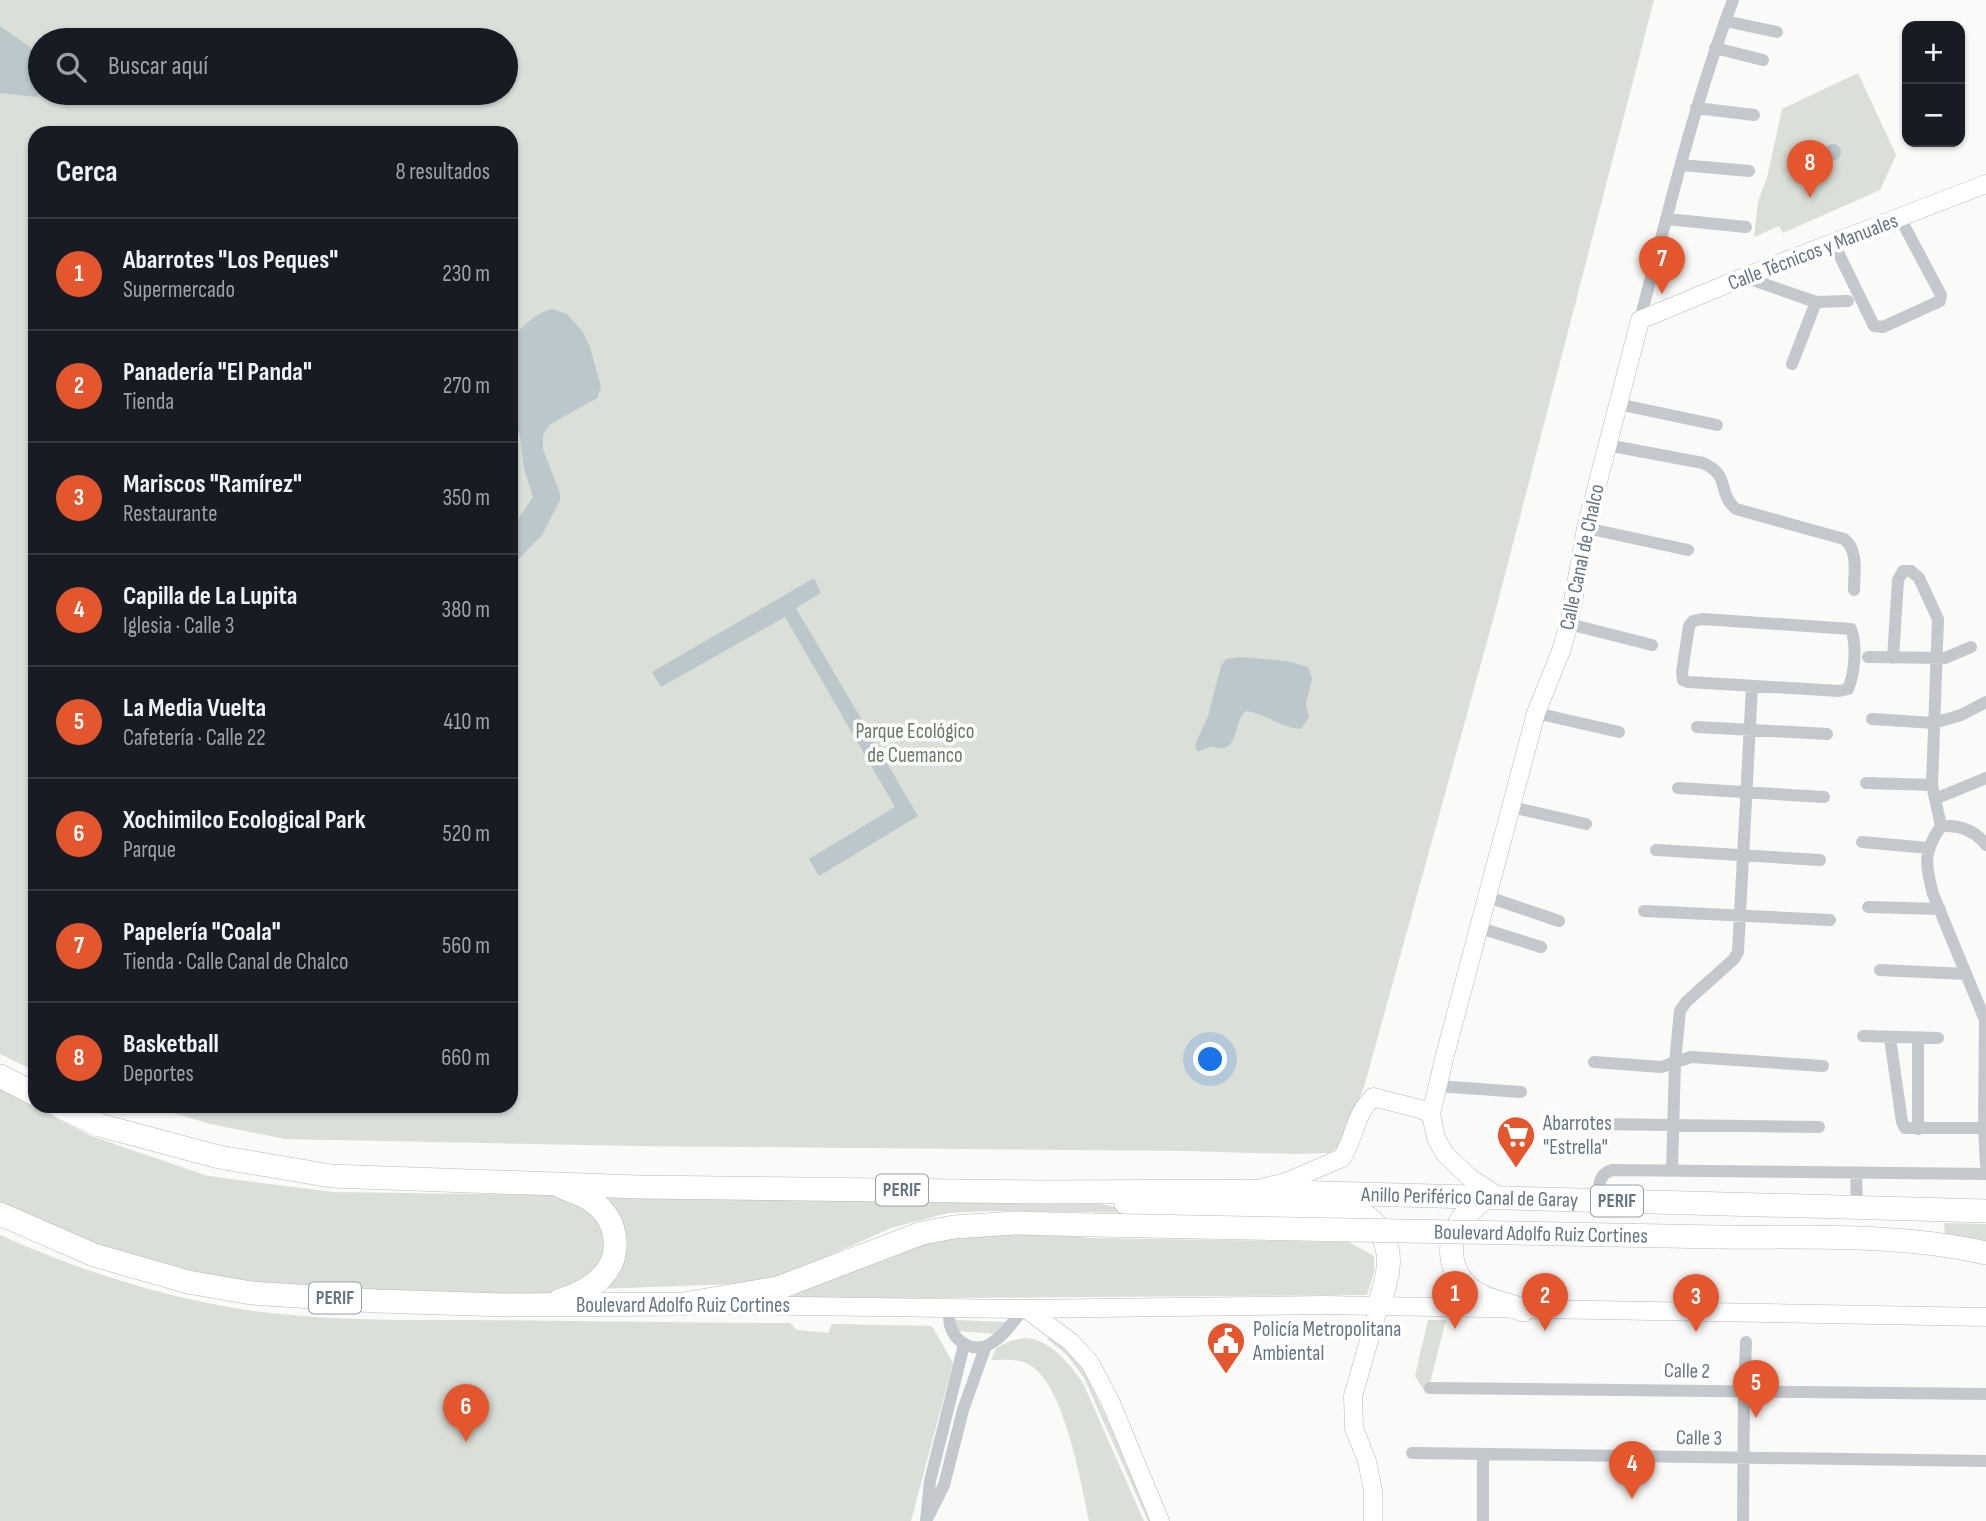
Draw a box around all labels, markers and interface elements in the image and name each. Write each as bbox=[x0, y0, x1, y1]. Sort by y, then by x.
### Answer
map controls bbox=[1902, 21, 1965, 147]
button: + bbox=[1902, 21, 1965, 84]
search box bbox=[28, 28, 518, 105]
icon: search bbox=[52, 48, 90, 86]
text: Buscar aquí bbox=[108, 51, 208, 82]
button: − bbox=[1902, 84, 1965, 147]
pin: 8 bbox=[1787, 140, 1833, 198]
text: Cerca bbox=[56, 154, 118, 190]
text: 8 resultados bbox=[395, 158, 490, 186]
street label: Calle Técnicos y Manuales bbox=[1725, 208, 1901, 296]
pin: 7 bbox=[1639, 236, 1685, 294]
text: Abarrotes "Los Peques" bbox=[123, 245, 338, 276]
text: 1 bbox=[74, 260, 84, 288]
text: 230 m bbox=[442, 260, 490, 288]
text: Supermercado bbox=[123, 276, 235, 304]
text: Panadería "El Panda" bbox=[123, 357, 312, 388]
text: 2 bbox=[74, 372, 84, 400]
text: 270 m bbox=[443, 372, 490, 400]
text: Tienda bbox=[123, 388, 174, 416]
text: Mariscos "Ramírez" bbox=[123, 469, 302, 500]
street label: Calle Canal de Chalco bbox=[1554, 482, 1610, 632]
text: 3 bbox=[74, 484, 84, 512]
text: 350 m bbox=[442, 484, 490, 512]
text: Restaurante bbox=[123, 500, 217, 528]
text: Capilla de La Lupita bbox=[123, 581, 297, 612]
text: 4 bbox=[74, 596, 84, 624]
text: 380 m bbox=[442, 596, 490, 624]
text: Iglesia · Calle 3 bbox=[123, 612, 234, 640]
text: La Media Vuelta bbox=[123, 693, 266, 724]
text: 5 bbox=[74, 708, 84, 736]
text: 410 m bbox=[444, 708, 490, 736]
park label: Parque Ecológico de Cuemanco bbox=[855, 719, 975, 768]
text: Cafetería · Calle 22 bbox=[123, 724, 266, 752]
text: Xochimilco Ecological Park bbox=[123, 805, 366, 836]
text: 6 bbox=[74, 820, 84, 848]
text: 520 m bbox=[443, 820, 490, 848]
text: Parque bbox=[123, 836, 176, 864]
text: Papelería "Coala" bbox=[123, 917, 281, 948]
text: 7 bbox=[74, 932, 84, 960]
text: 560 m bbox=[442, 932, 490, 960]
text: Tienda · Calle Canal de Chalco bbox=[123, 948, 349, 976]
text: Basketball bbox=[123, 1029, 219, 1060]
your location bbox=[1193, 1042, 1227, 1076]
text: 8 bbox=[74, 1044, 84, 1072]
text: 660 m bbox=[441, 1044, 490, 1072]
text: Deportes bbox=[123, 1060, 194, 1088]
place label: Abarrotes "Estrella" bbox=[1542, 1111, 1612, 1160]
supermarket icon: Abarrotes "Estrella" bbox=[1495, 1114, 1537, 1169]
road number: PERIF bbox=[876, 1174, 928, 1206]
street label: Anillo Periférico Canal de Garay bbox=[1360, 1182, 1578, 1212]
road number: PERIF bbox=[1591, 1186, 1643, 1217]
street label: Boulevard Adolfo Ruiz Cortines bbox=[1434, 1219, 1648, 1248]
pin: 1 bbox=[1432, 1271, 1478, 1329]
pin: 2 bbox=[1522, 1273, 1568, 1331]
pin: 3 bbox=[1673, 1274, 1719, 1332]
road number: PERIF bbox=[309, 1282, 361, 1314]
street label: Boulevard Adolfo Ruiz Cortines bbox=[576, 1293, 790, 1318]
place label: Policía Metropolitana Ambiental bbox=[1252, 1317, 1401, 1366]
public building icon: Policía Metropolitana Ambiental bbox=[1205, 1320, 1247, 1375]
street label: Calle 2 bbox=[1664, 1358, 1710, 1384]
pin: 5 bbox=[1733, 1360, 1779, 1418]
pin: 6 bbox=[443, 1384, 489, 1442]
street label: Calle 3 bbox=[1676, 1425, 1722, 1451]
pin: 4 bbox=[1609, 1441, 1655, 1499]

